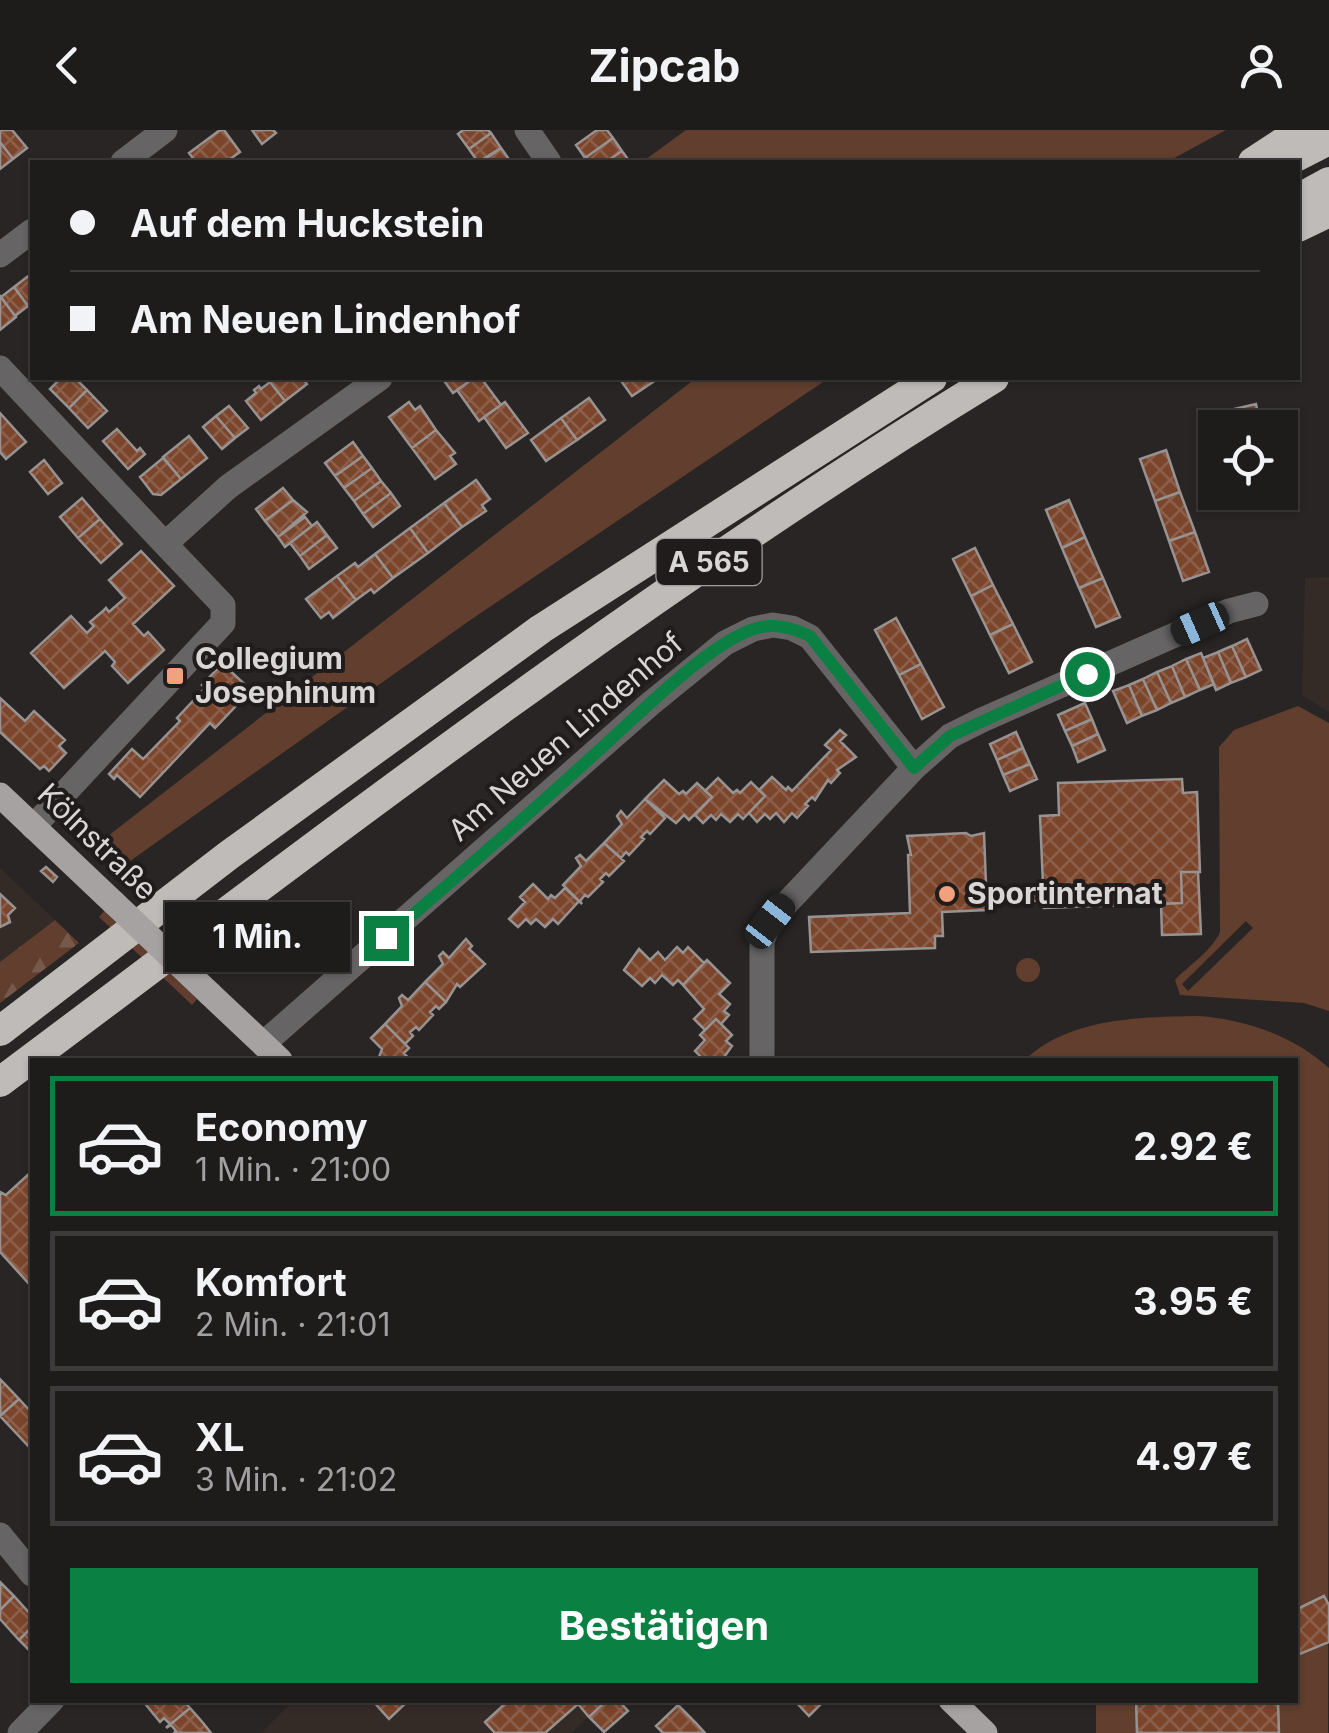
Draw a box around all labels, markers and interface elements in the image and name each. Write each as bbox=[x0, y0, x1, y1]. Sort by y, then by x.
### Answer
icon: back bbox=[40, 38, 95, 93]
text: Zipcab bbox=[589, 38, 740, 93]
icon: person bbox=[1234, 38, 1289, 93]
text: Auf dem Huckstein bbox=[130, 200, 484, 246]
text: Am Neuen Lindenhof bbox=[130, 296, 520, 342]
map controls bbox=[1198, 410, 1298, 510]
button: locate bbox=[1198, 410, 1298, 510]
road number: A 565 bbox=[656, 539, 762, 585]
car bbox=[1166, 598, 1234, 650]
street label: Am Neuen Lindenhof bbox=[441, 624, 690, 848]
place label: Collegium Josephinum bbox=[195, 640, 376, 710]
route start bbox=[1065, 652, 1110, 697]
marker: Collegium Josephinum bbox=[164, 665, 186, 687]
street label: Kölnstraße bbox=[31, 776, 165, 907]
place label: Sportinternat bbox=[967, 875, 1163, 911]
marker: Sportinternat bbox=[936, 883, 958, 905]
car bbox=[740, 888, 800, 954]
callout: 1 Min. bbox=[166, 903, 351, 973]
route end bbox=[364, 916, 409, 961]
text: 1 Min. bbox=[212, 917, 303, 956]
icon: car bbox=[75, 1101, 165, 1191]
text: Economy bbox=[195, 1104, 368, 1150]
text: 2.92 € bbox=[1133, 1123, 1253, 1169]
text: 1 Min. · 21:00 bbox=[195, 1150, 391, 1189]
icon: car bbox=[75, 1256, 165, 1346]
text: Komfort bbox=[195, 1259, 347, 1305]
text: 3.95 € bbox=[1133, 1278, 1253, 1324]
text: 2 Min. · 21:01 bbox=[195, 1305, 390, 1344]
icon: car bbox=[75, 1411, 165, 1501]
text: XL bbox=[195, 1414, 245, 1460]
text: 4.97 € bbox=[1135, 1433, 1253, 1479]
text: 3 Min. · 21:02 bbox=[195, 1460, 397, 1499]
button: Bestätigen bbox=[70, 1568, 1258, 1683]

